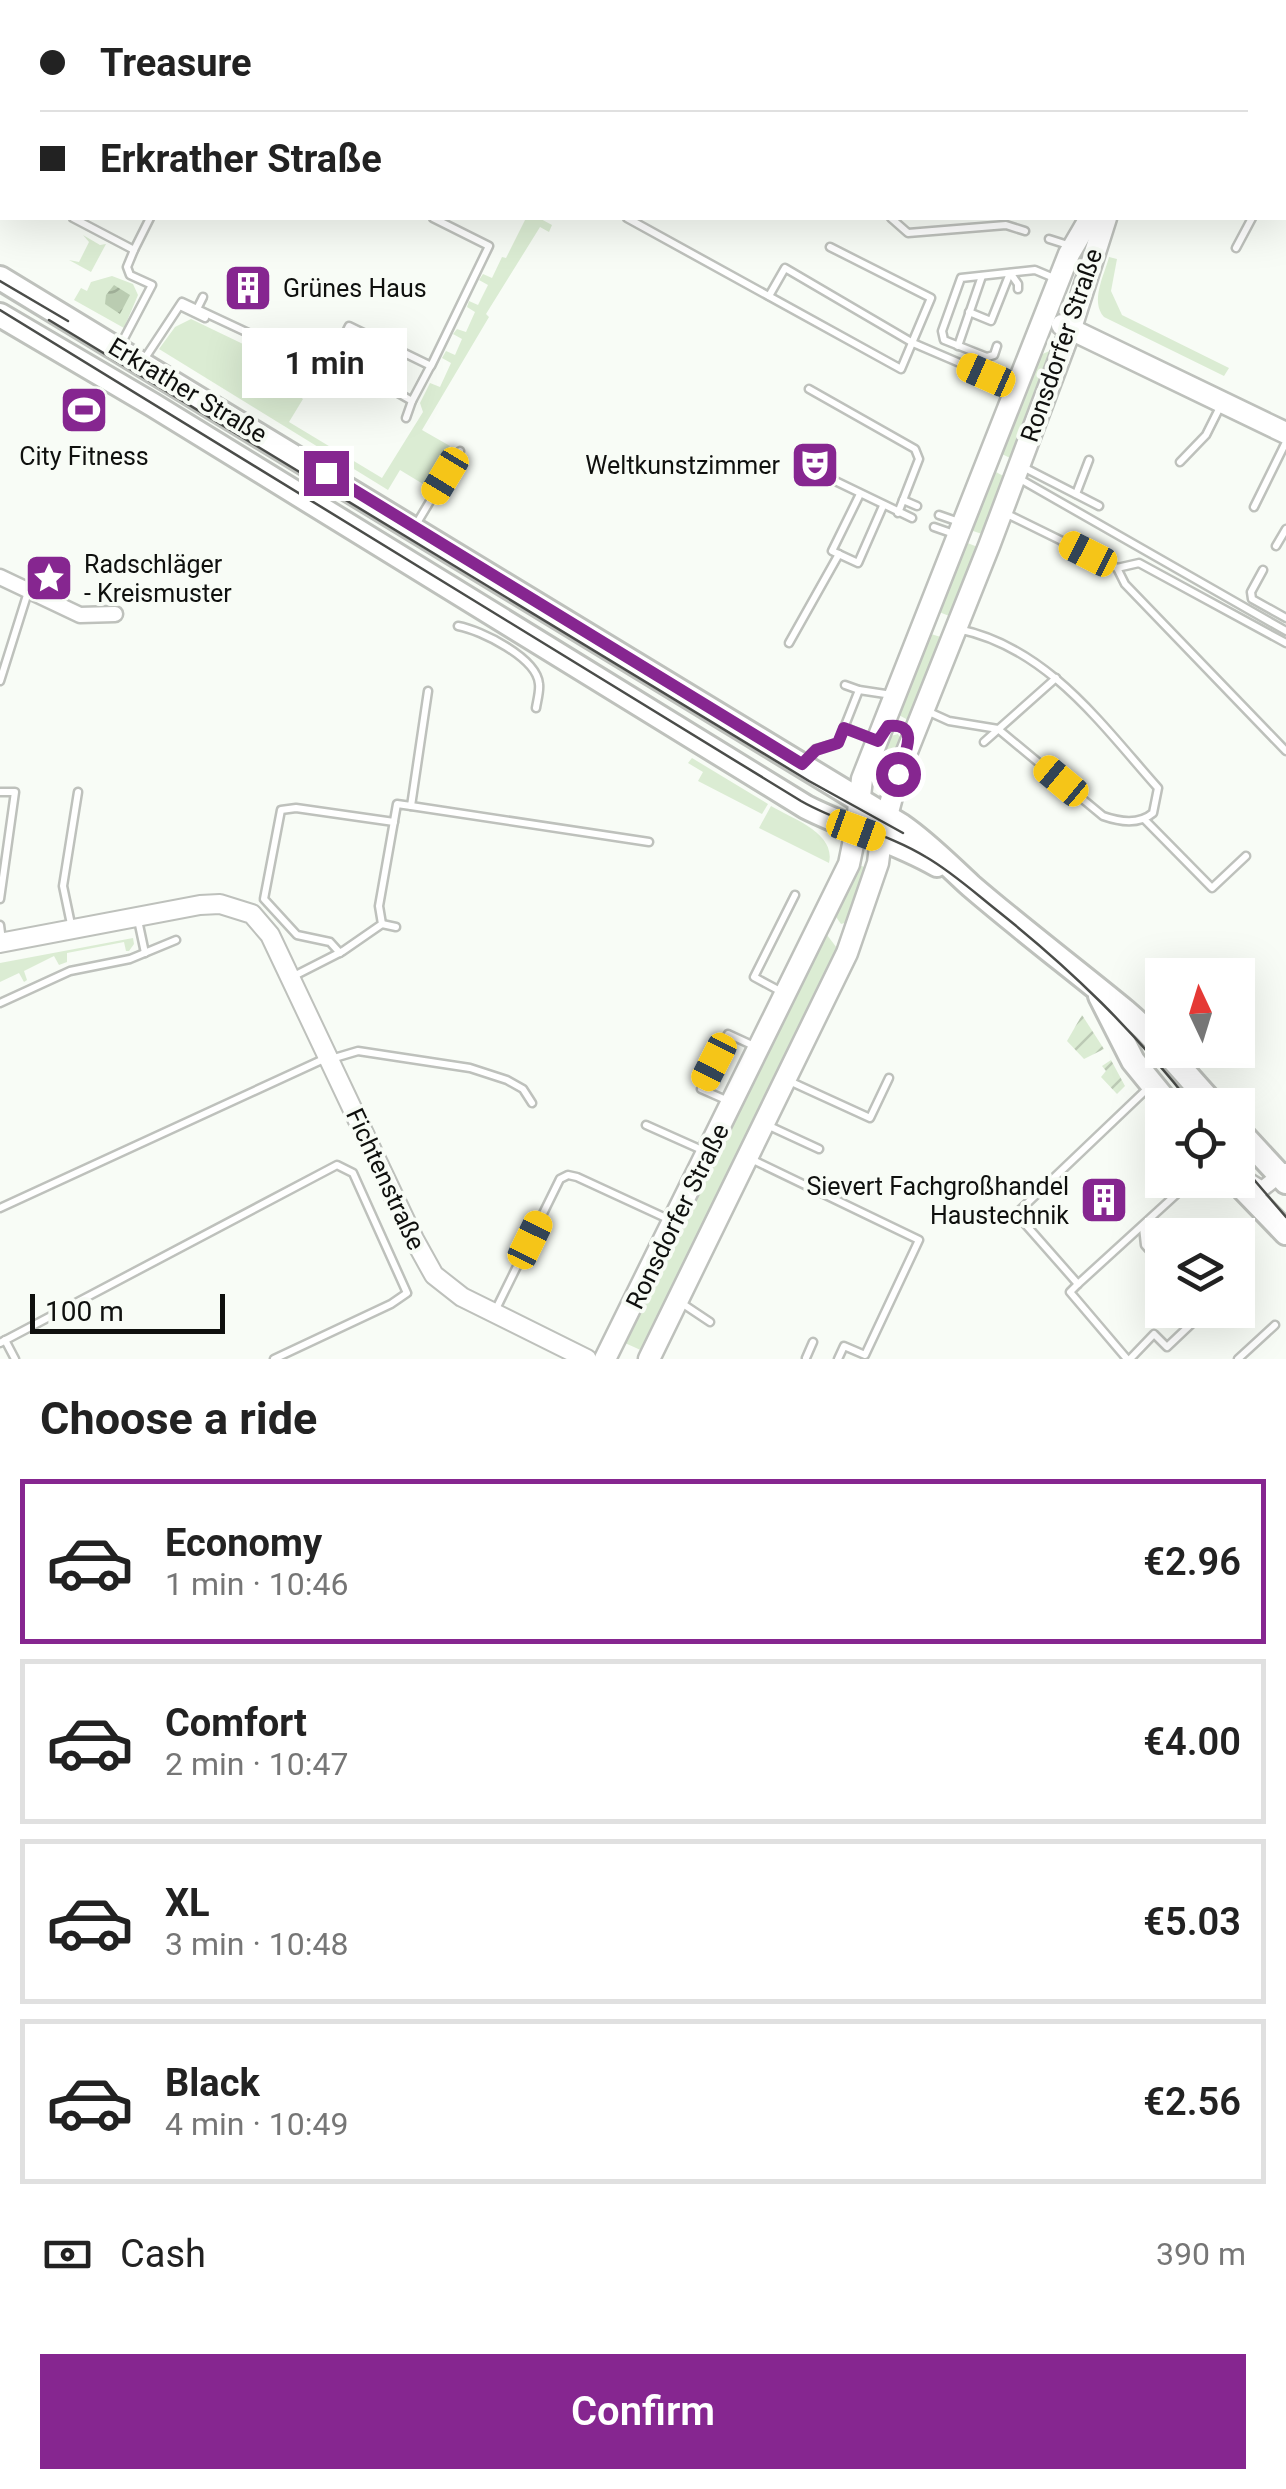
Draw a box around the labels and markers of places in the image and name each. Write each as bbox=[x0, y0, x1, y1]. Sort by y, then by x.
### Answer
building icon: Grünes Haus bbox=[222, 262, 274, 314]
place label: Grünes Haus bbox=[283, 274, 427, 303]
sports icon: City Fitness bbox=[58, 384, 110, 436]
theatre icon: Weltkunstzimmer bbox=[789, 439, 841, 491]
place label: City Fitness bbox=[19, 442, 149, 471]
place label: Weltkunstzimmer bbox=[585, 451, 781, 480]
place label: Radschläger - Kreismuster bbox=[84, 550, 232, 608]
place icon: Radschläger - Kreismuster bbox=[23, 552, 75, 604]
place label: Sievert Fachgroßhandel Haustechnik bbox=[806, 1172, 1069, 1230]
building icon: Sievert Fachgroßhandel Haustechnik bbox=[1078, 1174, 1130, 1226]

